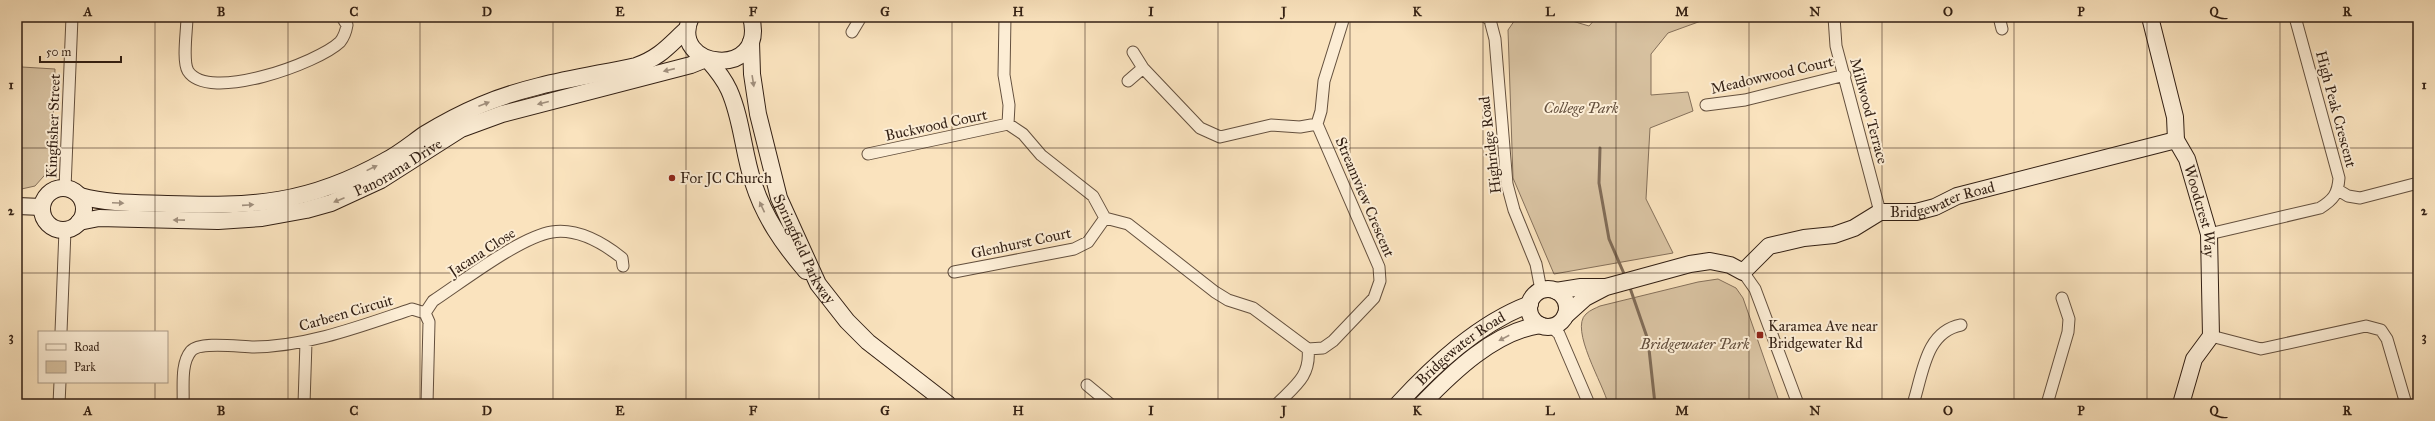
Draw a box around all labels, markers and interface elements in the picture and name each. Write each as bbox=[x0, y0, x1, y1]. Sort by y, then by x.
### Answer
text: A bbox=[83, 4, 93, 20]
text: B bbox=[217, 4, 226, 20]
text: C bbox=[350, 4, 359, 20]
text: D bbox=[482, 4, 492, 20]
text: E bbox=[615, 4, 625, 20]
text: F bbox=[749, 4, 758, 20]
text: G bbox=[880, 4, 890, 20]
text: H bbox=[1012, 4, 1024, 20]
text: I bbox=[1148, 4, 1154, 20]
text: J bbox=[1279, 4, 1287, 20]
text: K bbox=[1412, 4, 1422, 20]
text: L bbox=[1545, 4, 1555, 20]
text: M bbox=[1675, 4, 1689, 20]
text: N bbox=[1809, 4, 1821, 20]
text: O bbox=[1943, 4, 1953, 20]
text: P bbox=[2077, 4, 2085, 20]
text: Q bbox=[2209, 4, 2228, 20]
text: R bbox=[2342, 4, 2352, 20]
scale bar bbox=[40, 38, 121, 64]
text: 50 m bbox=[46, 45, 71, 59]
street label: High Peak Crescent bbox=[2312, 49, 2360, 170]
street label: Meadowwood Court bbox=[1709, 52, 1836, 98]
street label: Millwood Terrace bbox=[1846, 56, 1892, 166]
one-way arrow bbox=[663, 68, 675, 74]
street label: Kingfisher Street bbox=[42, 73, 64, 179]
one-way arrow bbox=[750, 75, 756, 87]
text: 1 bbox=[8, 77, 14, 93]
text: 1 bbox=[2421, 77, 2427, 93]
street label: Highridge Road bbox=[1475, 95, 1505, 195]
park label: College Park bbox=[1544, 99, 1619, 117]
one-way arrow bbox=[479, 100, 491, 106]
one-way arrow bbox=[537, 100, 549, 106]
street label: Buckwood Court bbox=[883, 105, 989, 145]
street label: Streamview Crescent bbox=[1332, 134, 1399, 260]
street label: Panorama Drive bbox=[351, 135, 445, 200]
street label: Woodcrest Way bbox=[2180, 162, 2218, 259]
one-way arrow bbox=[366, 165, 377, 171]
place label: For JC Church bbox=[680, 169, 773, 188]
marker: For JC Church bbox=[667, 173, 677, 183]
street label: Bridgewater Road bbox=[1890, 178, 1997, 221]
street label: Springfield Parkway bbox=[769, 191, 840, 308]
one-way arrow bbox=[333, 197, 344, 203]
one-way arrow bbox=[112, 200, 125, 206]
one-way arrow bbox=[242, 201, 254, 208]
one-way arrow bbox=[759, 201, 765, 212]
text: 2 bbox=[8, 203, 15, 219]
text: 2 bbox=[2421, 203, 2428, 219]
one-way arrow bbox=[172, 217, 185, 223]
street label: Glenhurst Court bbox=[969, 223, 1073, 262]
street label: Jacana Close bbox=[444, 224, 519, 282]
street label: Carbeen Circuit bbox=[297, 291, 396, 335]
street label: Bridgewater Road bbox=[1412, 308, 1509, 389]
place label: Karamea Ave near Bridgewater Rd bbox=[1768, 317, 1878, 352]
text: 3 bbox=[8, 329, 14, 345]
text: 3 bbox=[2421, 329, 2427, 345]
marker: Karamea Ave near Bridgewater Rd bbox=[1755, 330, 1765, 340]
legend bbox=[38, 331, 168, 383]
one-way arrow bbox=[1498, 335, 1510, 342]
park label: Bridgewater Park bbox=[1639, 335, 1750, 353]
text: Road bbox=[74, 340, 100, 354]
text: Park bbox=[74, 360, 96, 374]
text: A bbox=[83, 403, 93, 419]
text: B bbox=[217, 403, 226, 419]
text: C bbox=[350, 403, 359, 419]
text: D bbox=[482, 403, 492, 419]
text: E bbox=[615, 403, 625, 419]
text: F bbox=[749, 403, 758, 419]
text: G bbox=[880, 403, 890, 419]
text: H bbox=[1012, 403, 1024, 419]
text: I bbox=[1148, 403, 1154, 419]
text: J bbox=[1279, 403, 1287, 419]
text: K bbox=[1412, 403, 1422, 419]
text: L bbox=[1545, 403, 1555, 419]
text: M bbox=[1675, 403, 1689, 419]
text: N bbox=[1809, 403, 1821, 419]
text: O bbox=[1943, 403, 1953, 419]
text: P bbox=[2077, 403, 2085, 419]
text: Q bbox=[2209, 403, 2228, 419]
text: R bbox=[2342, 403, 2352, 419]

